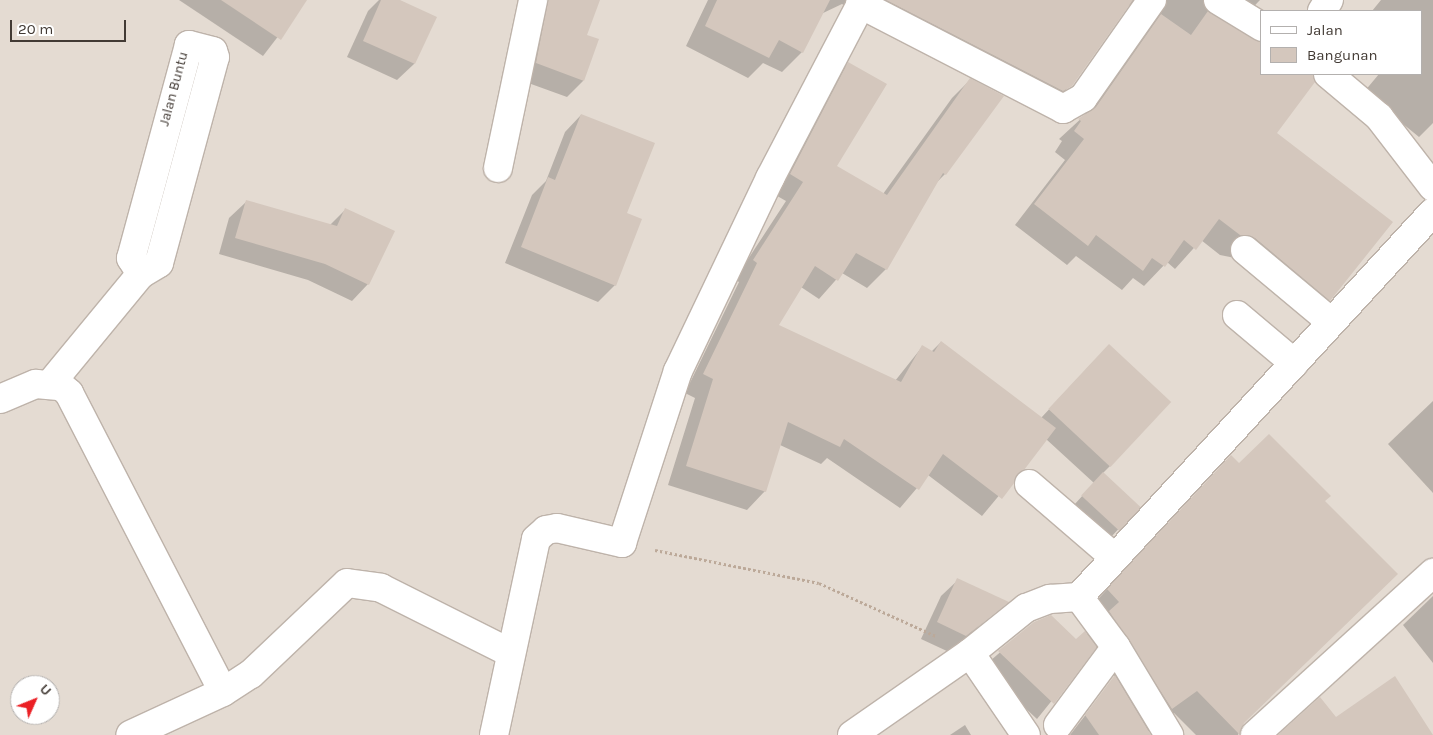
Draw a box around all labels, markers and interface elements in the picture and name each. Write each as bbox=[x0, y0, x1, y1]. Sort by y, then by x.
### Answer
scale bar bbox=[12, 10, 129, 42]
legend bbox=[1260, 10, 1423, 75]
text: 20 m bbox=[18, 20, 53, 38]
text: Jalan bbox=[1307, 21, 1343, 39]
text: Bangunan bbox=[1307, 46, 1378, 64]
street label: Jalan Buntu bbox=[156, 50, 192, 128]
north arrow bbox=[10, 675, 60, 725]
text: U bbox=[36, 681, 55, 699]

